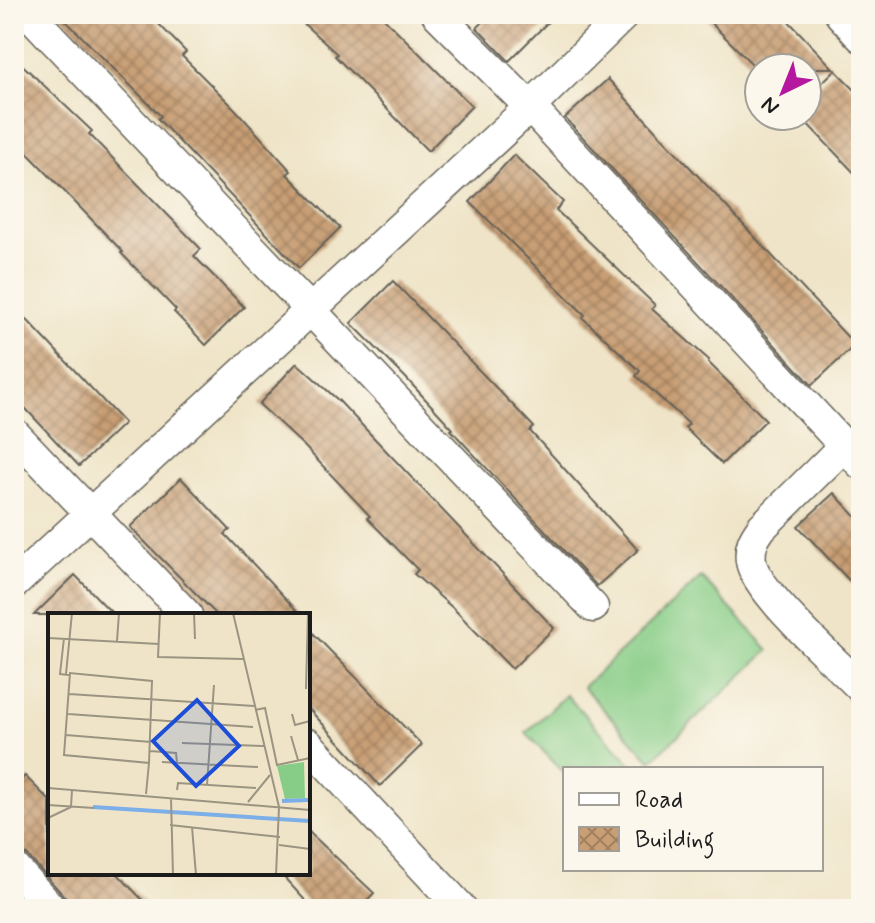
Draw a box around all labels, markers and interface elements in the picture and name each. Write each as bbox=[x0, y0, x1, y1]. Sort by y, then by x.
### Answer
north arrow bbox=[743, 52, 823, 132]
text: N bbox=[756, 90, 786, 120]
inset map bbox=[48, 613, 310, 875]
legend bbox=[563, 767, 823, 871]
text: Road bbox=[635, 785, 683, 816]
text: Building bbox=[635, 825, 715, 859]

